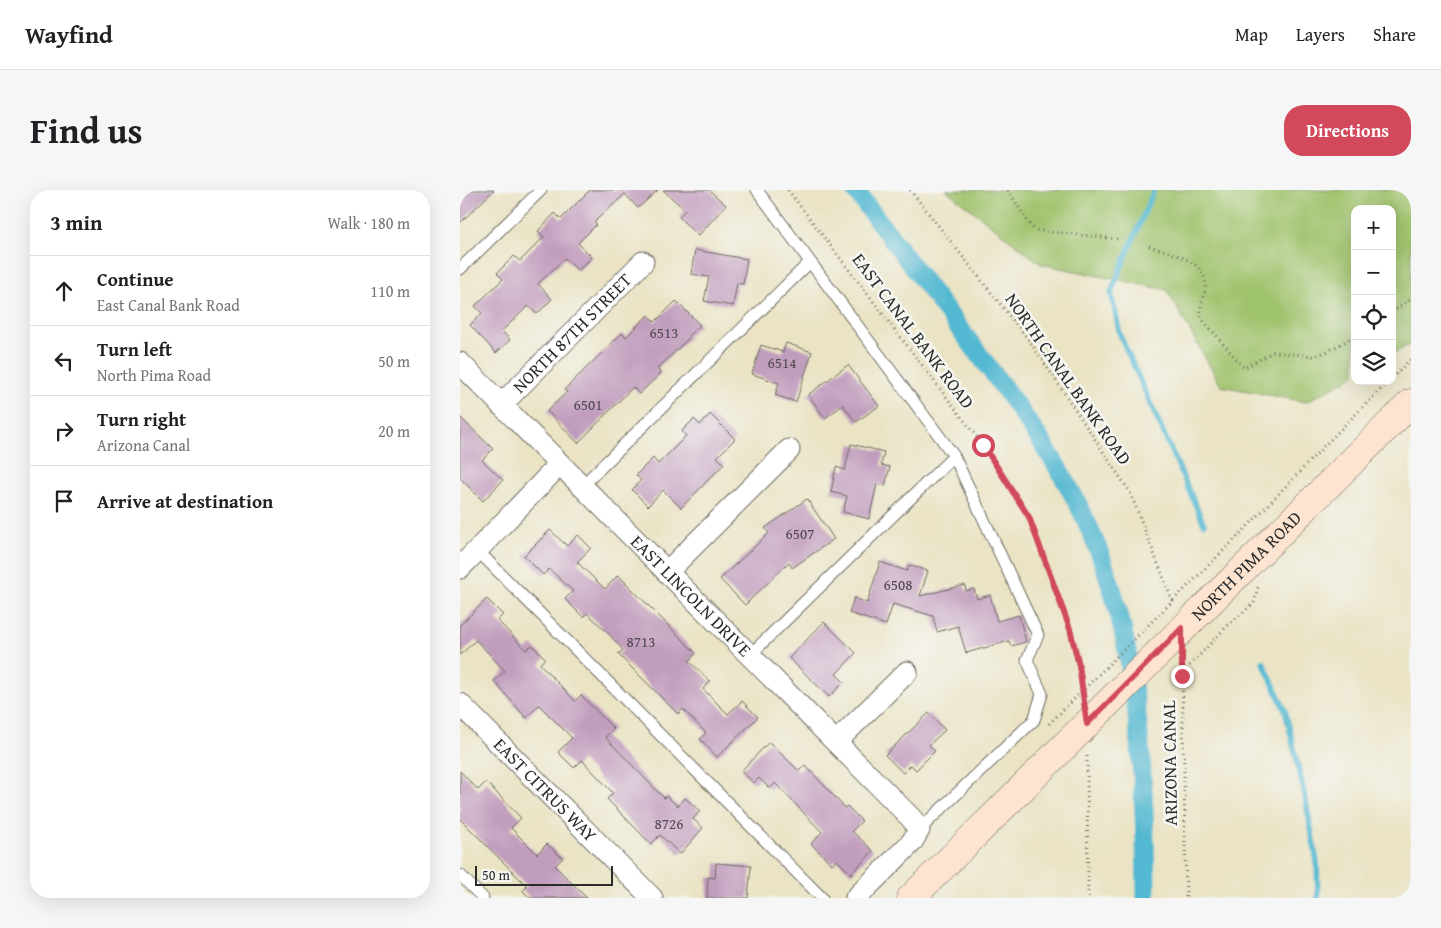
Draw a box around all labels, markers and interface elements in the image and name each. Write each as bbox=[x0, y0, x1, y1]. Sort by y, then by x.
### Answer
text: Wayfind bbox=[25, 17, 113, 52]
text: Map bbox=[1235, 21, 1268, 48]
text: Layers bbox=[1296, 21, 1345, 48]
text: Share bbox=[1373, 21, 1416, 48]
text: Find us bbox=[30, 105, 143, 156]
button: Directions bbox=[1284, 105, 1411, 156]
map controls bbox=[1351, 205, 1396, 385]
button: + bbox=[1351, 205, 1396, 250]
text: 3 min bbox=[50, 207, 102, 238]
text: Walk · 180 m bbox=[327, 211, 410, 235]
street label: EAST CANAL BANK ROAD bbox=[846, 247, 981, 414]
button: − bbox=[1351, 250, 1396, 295]
text: Continue bbox=[97, 265, 174, 293]
street label: NORTH 87TH STREET bbox=[506, 267, 638, 399]
icon: ahead bbox=[50, 277, 78, 305]
text: 110 m bbox=[370, 279, 410, 303]
street label: NORTH CANAL BANK ROAD bbox=[999, 287, 1138, 470]
text: East Canal Bank Road bbox=[97, 293, 240, 317]
button: locate bbox=[1351, 295, 1396, 340]
house number: 6513 bbox=[650, 322, 678, 343]
text: Turn left bbox=[97, 335, 172, 363]
button: layers bbox=[1351, 340, 1396, 385]
icon: left bbox=[50, 347, 78, 375]
text: 50 m bbox=[378, 349, 410, 373]
house number: 6514 bbox=[768, 352, 796, 373]
text: North Pima Road bbox=[97, 363, 211, 387]
house number: 6501 bbox=[574, 394, 602, 415]
text: Turn right bbox=[97, 405, 186, 433]
icon: right bbox=[50, 417, 78, 445]
text: 20 m bbox=[378, 419, 410, 443]
text: Arizona Canal bbox=[97, 433, 190, 457]
route start bbox=[972, 434, 995, 457]
icon: arrive bbox=[50, 487, 78, 515]
text: Arrive at destination bbox=[97, 487, 273, 515]
street label: NORTH PIMA ROAD bbox=[1185, 504, 1308, 627]
house number: 6507 bbox=[786, 523, 814, 544]
street label: EAST LINCOLN DRIVE bbox=[625, 529, 758, 663]
house number: 6508 bbox=[884, 574, 912, 595]
house number: 8713 bbox=[627, 631, 655, 652]
route end bbox=[1171, 665, 1194, 688]
street label: ARIZONA CANAL bbox=[1155, 700, 1184, 826]
street label: EAST CITRUS WAY bbox=[488, 731, 604, 848]
house number: 8726 bbox=[655, 813, 683, 834]
scale bar bbox=[475, 863, 612, 886]
text: 50 m bbox=[482, 865, 510, 885]

